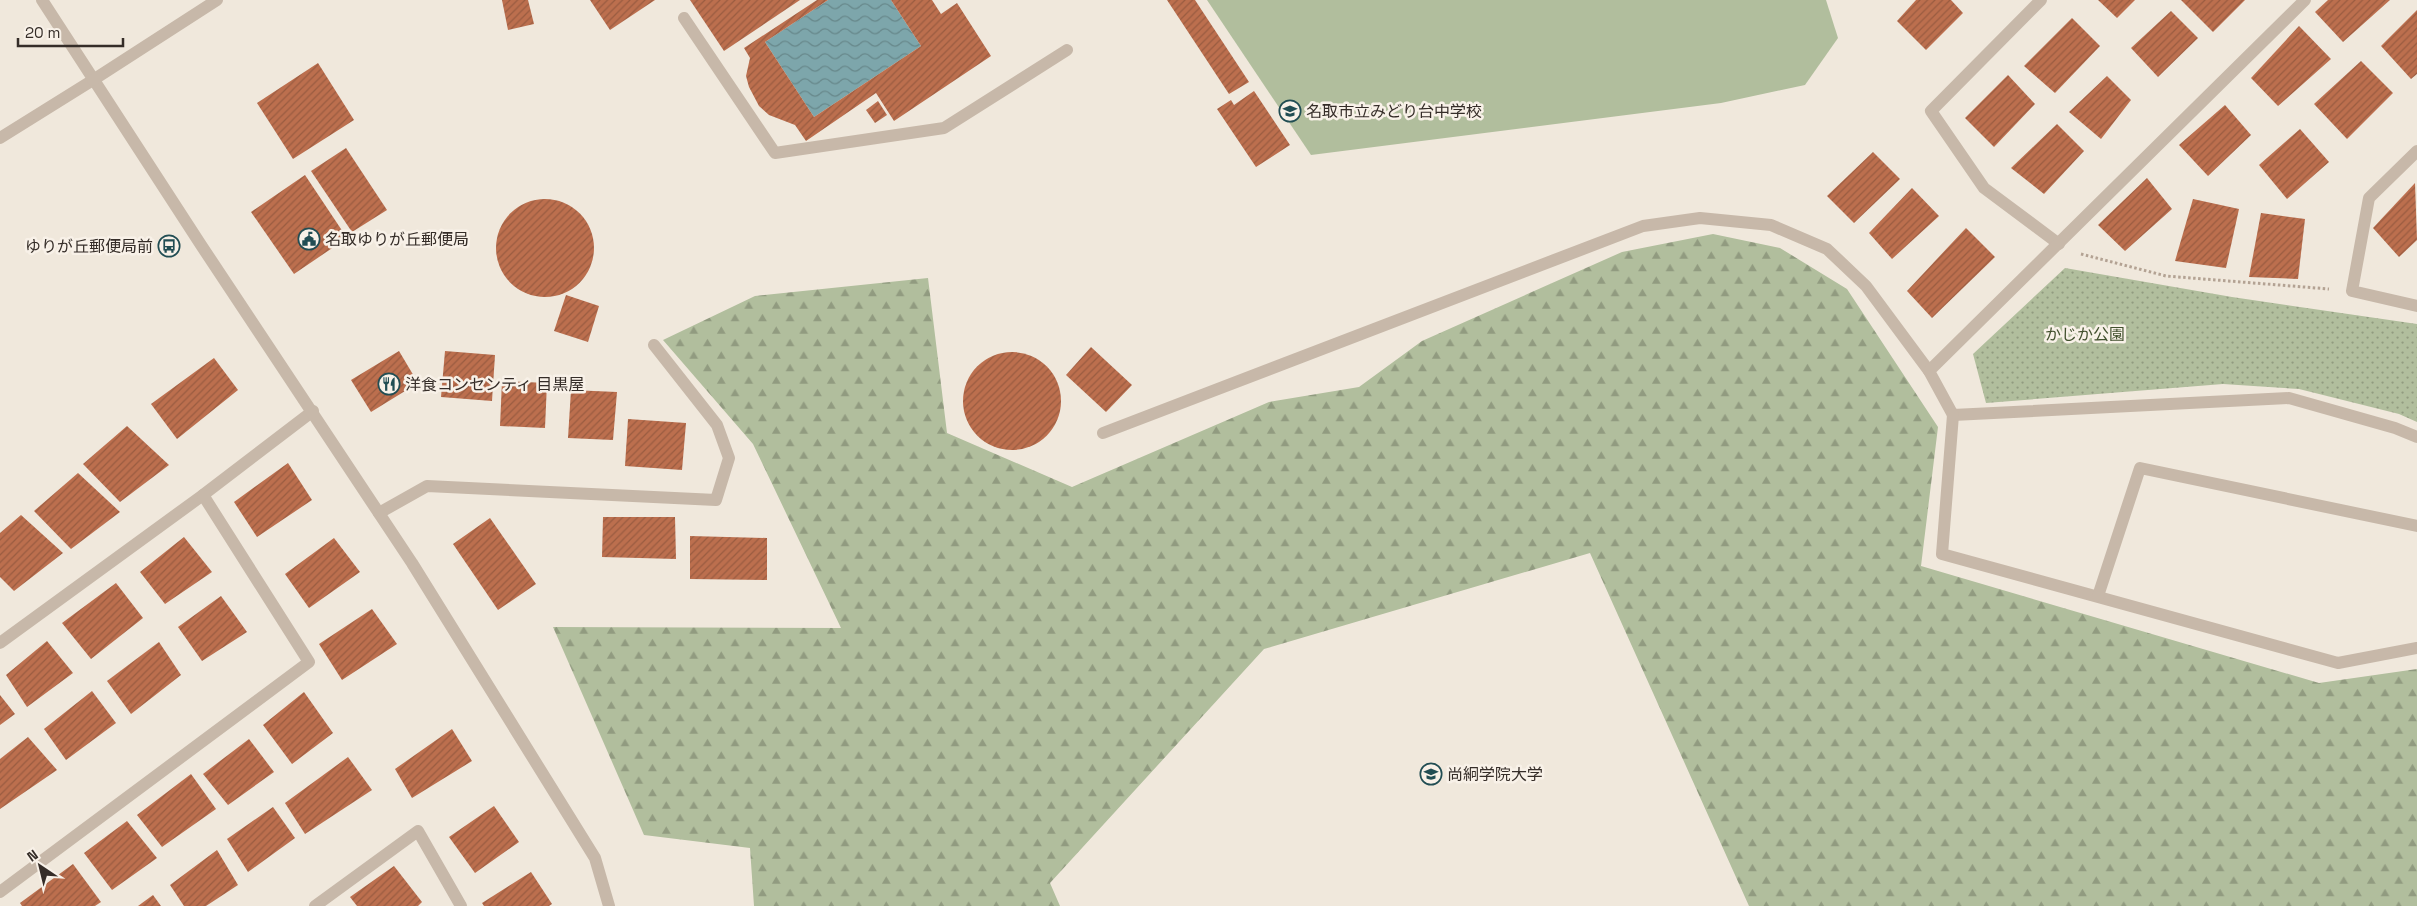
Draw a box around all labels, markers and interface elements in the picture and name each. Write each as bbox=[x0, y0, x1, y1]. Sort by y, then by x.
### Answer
scale bar bbox=[18, 15, 122, 47]
text: 20 m bbox=[25, 23, 60, 42]
school or university icon: 名取市立みどり台中学校 bbox=[1278, 99, 1302, 123]
place label: 名取市立みどり台中学校 bbox=[1306, 101, 1482, 122]
public building icon: 名取ゆりが丘郵便局 bbox=[297, 227, 321, 251]
place label: 名取ゆりが丘郵便局 bbox=[325, 229, 469, 250]
bus stop icon: ゆりが丘郵便局前 bbox=[157, 234, 181, 258]
place label: ゆりが丘郵便局前 bbox=[25, 236, 153, 257]
park label: かじか公園 bbox=[2045, 324, 2125, 345]
restaurant icon: 洋食コンセンティ 目黒屋 bbox=[377, 372, 401, 396]
place label: 洋食コンセンティ 目黒屋 bbox=[405, 374, 584, 395]
school or university icon: 尚絅学院大学 bbox=[1419, 762, 1443, 786]
place label: 尚絅学院大学 bbox=[1447, 764, 1543, 785]
north arrow bbox=[15, 841, 65, 891]
text: N bbox=[24, 845, 42, 865]

